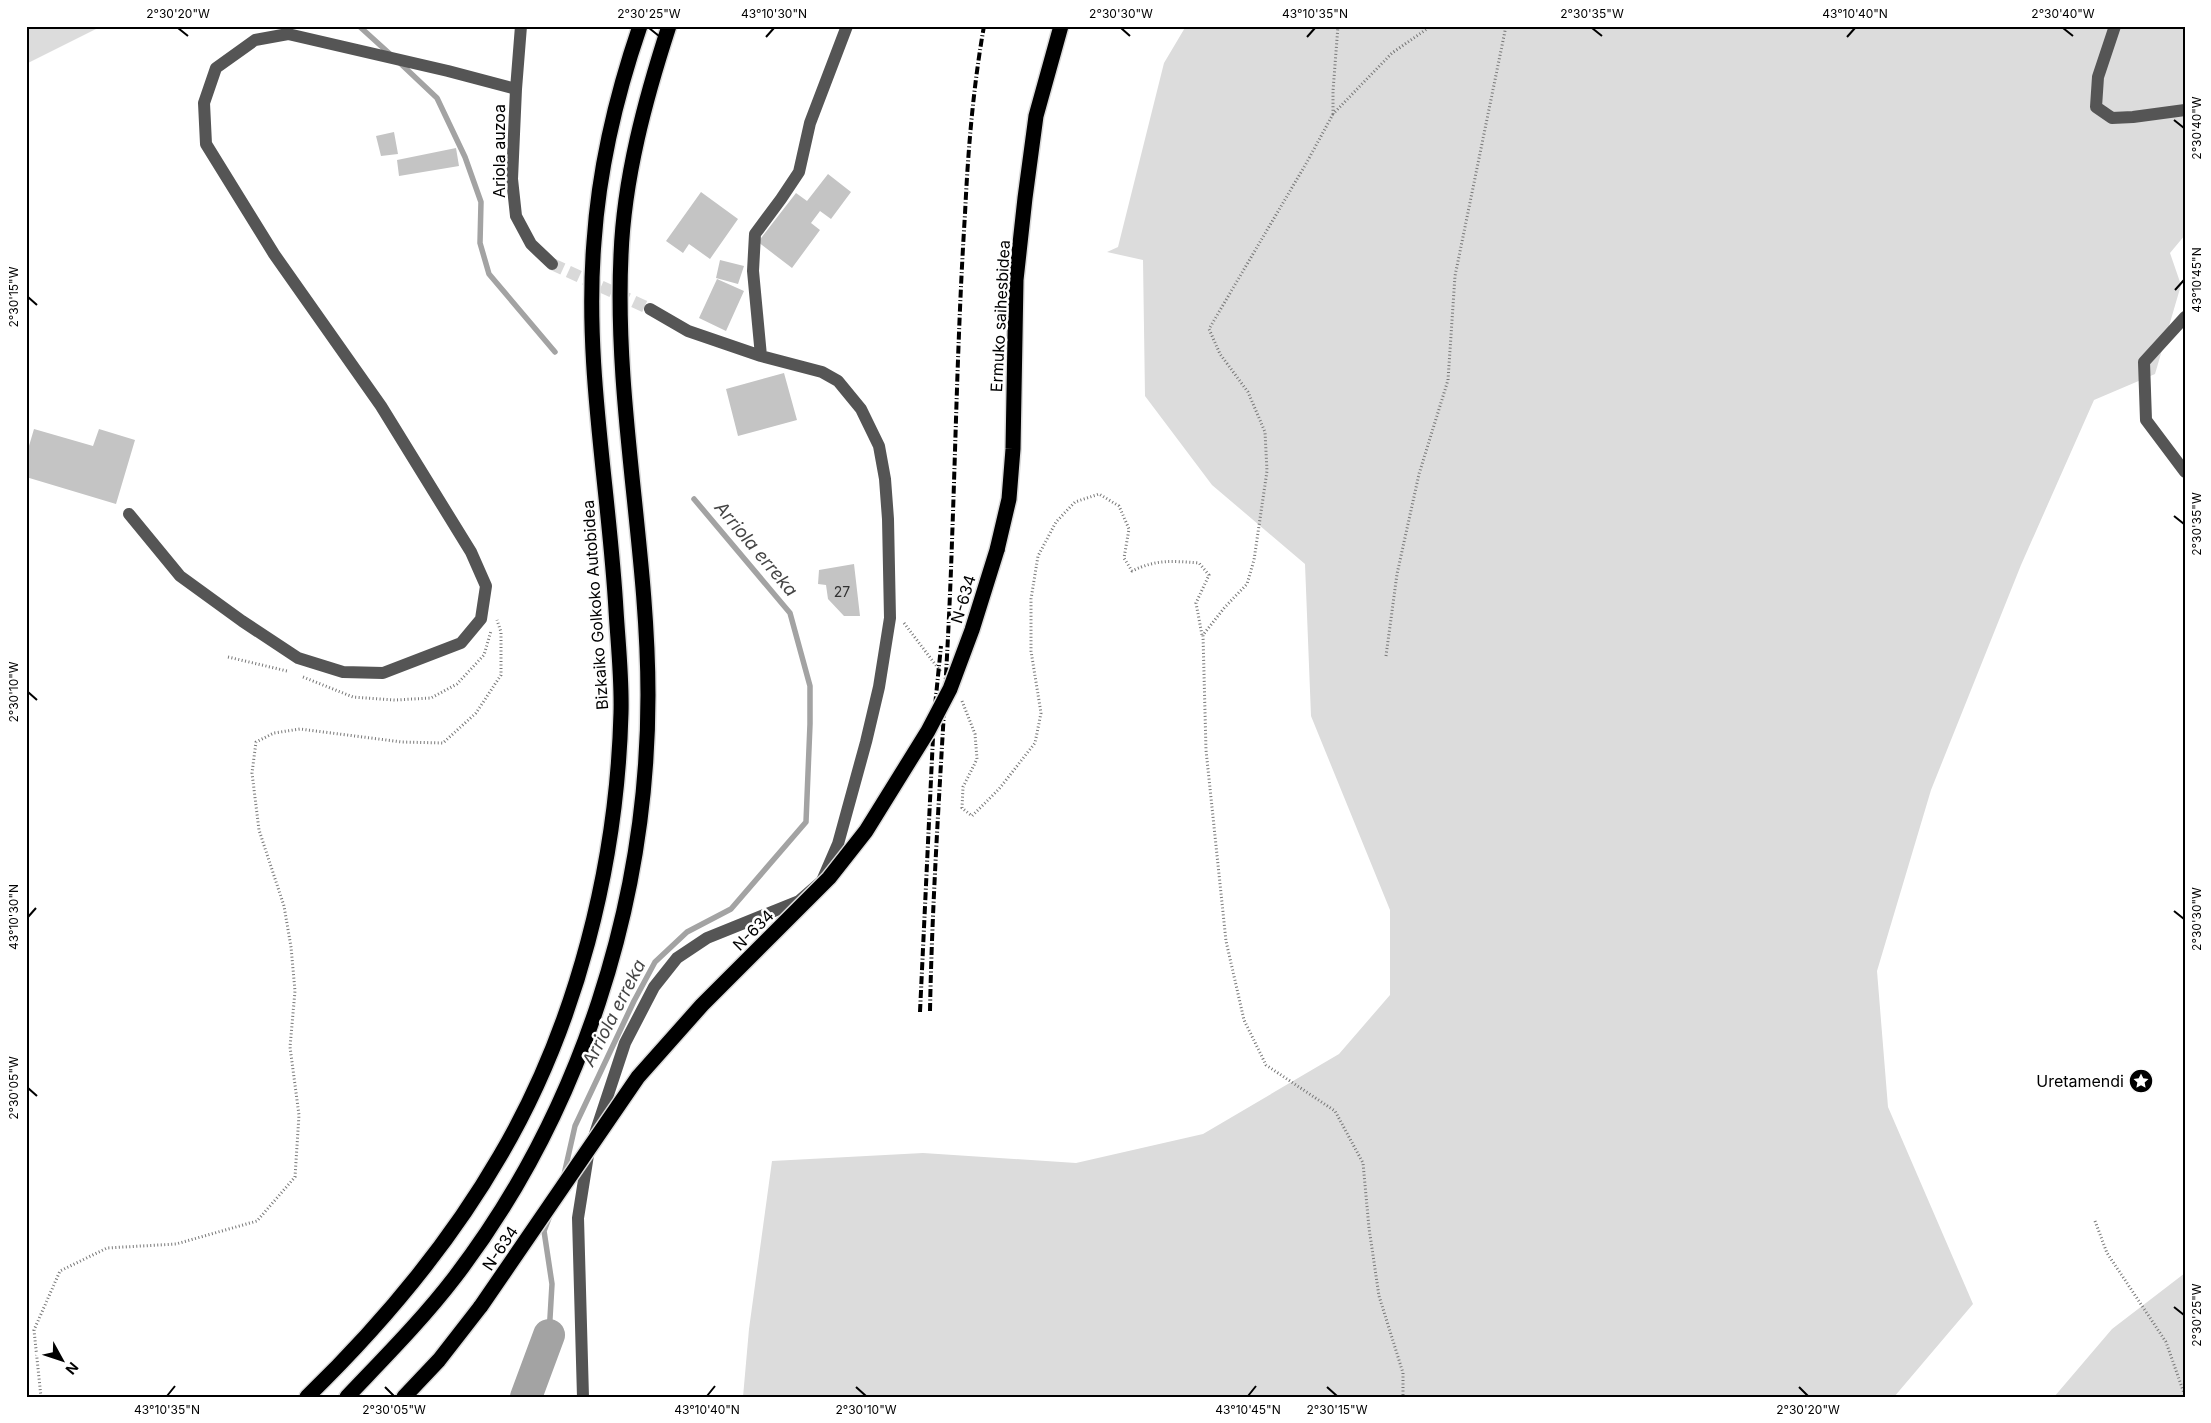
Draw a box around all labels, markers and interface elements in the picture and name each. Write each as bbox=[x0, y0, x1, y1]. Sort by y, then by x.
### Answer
text: 2°30'20"W bbox=[146, 6, 210, 21]
text: 2°30'25"W bbox=[617, 6, 681, 21]
text: 43°10'30"N bbox=[741, 6, 807, 21]
text: 2°30'30"W bbox=[1089, 6, 1153, 21]
text: 43°10'35"N bbox=[1282, 6, 1348, 21]
text: 2°30'35"W bbox=[1560, 6, 1624, 21]
text: 43°10'40"N bbox=[1822, 6, 1888, 21]
text: 2°30'40"W bbox=[2031, 6, 2095, 21]
text: 2°30'40"W bbox=[2189, 96, 2204, 160]
street label: Ariola auzoa bbox=[489, 104, 509, 198]
street label: Ermuko saihesbidea bbox=[986, 239, 1014, 393]
text: 43°10'45"N bbox=[2189, 247, 2204, 313]
text: 2°30'15"W bbox=[6, 266, 21, 327]
text: 2°30'35"W bbox=[2189, 492, 2204, 556]
water label: Arriola erreka bbox=[710, 496, 802, 600]
street label: Bizkaiko Golkoko Autobidea bbox=[578, 499, 612, 711]
street label: N-634 bbox=[946, 572, 980, 626]
house number: 27 bbox=[834, 583, 850, 600]
text: 2°30'10"W bbox=[6, 661, 21, 723]
text: 43°10'30"N bbox=[6, 884, 21, 950]
text: 2°30'30"W bbox=[2189, 887, 2204, 951]
street label: N-634 bbox=[728, 905, 778, 955]
water label: Arriola erreka bbox=[577, 956, 649, 1071]
text: 2°30'05"W bbox=[6, 1056, 21, 1120]
place icon: Uretamendi bbox=[2128, 1068, 2154, 1094]
place label: Uretamendi bbox=[2036, 1071, 2124, 1091]
street label: N-634 bbox=[478, 1222, 522, 1274]
text: 2°30'25"W bbox=[2189, 1283, 2204, 1347]
north arrow bbox=[38, 1336, 88, 1386]
text: N bbox=[62, 1359, 82, 1378]
text: 43°10'35"N bbox=[134, 1402, 200, 1417]
text: 2°30'05"W bbox=[362, 1402, 426, 1417]
text: 43°10'40"N bbox=[674, 1402, 740, 1417]
text: 2°30'10"W bbox=[835, 1402, 897, 1417]
text: 43°10'45"N bbox=[1215, 1402, 1281, 1417]
text: 2°30'15"W bbox=[1307, 1402, 1368, 1417]
text: 2°30'20"W bbox=[1776, 1402, 1840, 1417]

